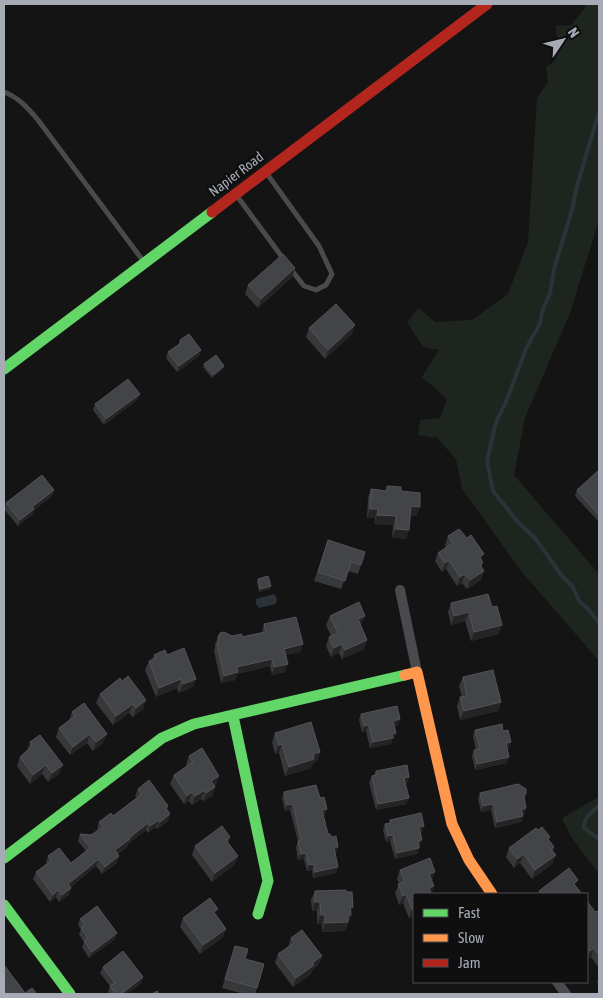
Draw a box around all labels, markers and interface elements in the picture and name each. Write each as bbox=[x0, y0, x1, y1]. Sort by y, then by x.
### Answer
north arrow bbox=[538, 15, 588, 65]
text: N bbox=[565, 25, 583, 41]
street label: Napier Road bbox=[206, 148, 266, 200]
legend bbox=[413, 893, 588, 983]
text: Fast bbox=[458, 904, 480, 921]
text: Slow bbox=[458, 929, 484, 946]
text: Jam bbox=[458, 954, 481, 971]

